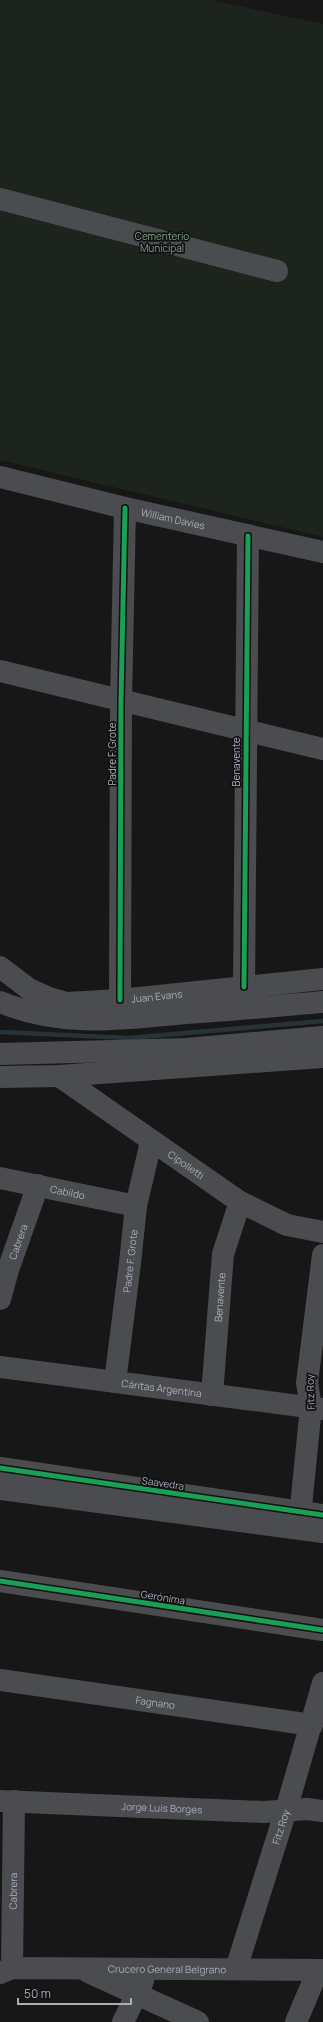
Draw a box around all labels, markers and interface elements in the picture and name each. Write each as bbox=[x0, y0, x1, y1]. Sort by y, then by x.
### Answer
park label: Cementerio Municipal bbox=[135, 229, 189, 255]
street label: William Davies bbox=[140, 505, 206, 533]
street label: Padre F. Grote bbox=[105, 722, 119, 786]
street label: Benavente bbox=[229, 737, 243, 787]
street label: Juan Evans bbox=[130, 987, 183, 1006]
street label: Cipolletti bbox=[165, 1147, 207, 1182]
street label: Cabildo bbox=[49, 1182, 86, 1202]
street label: Cabrera bbox=[5, 1222, 31, 1262]
street label: Padre F. Grote bbox=[119, 1229, 141, 1293]
street label: Benavente bbox=[211, 1272, 229, 1322]
street label: Fitz Roy bbox=[302, 1373, 318, 1410]
street label: Cáritas Argentina bbox=[121, 1376, 203, 1400]
street label: Saavedra bbox=[141, 1473, 185, 1493]
street label: Gerónima bbox=[140, 1587, 186, 1607]
street label: Fagnano bbox=[135, 1693, 176, 1712]
street label: Jorge Luis Borges bbox=[121, 1799, 203, 1816]
street label: Fitz Roy bbox=[269, 1807, 293, 1846]
street label: Cabrera bbox=[6, 1872, 20, 1910]
street label: Crucero General Belgrano bbox=[108, 1962, 226, 1976]
scale bar bbox=[18, 1980, 131, 2006]
text: 50 m bbox=[24, 1985, 51, 2002]

